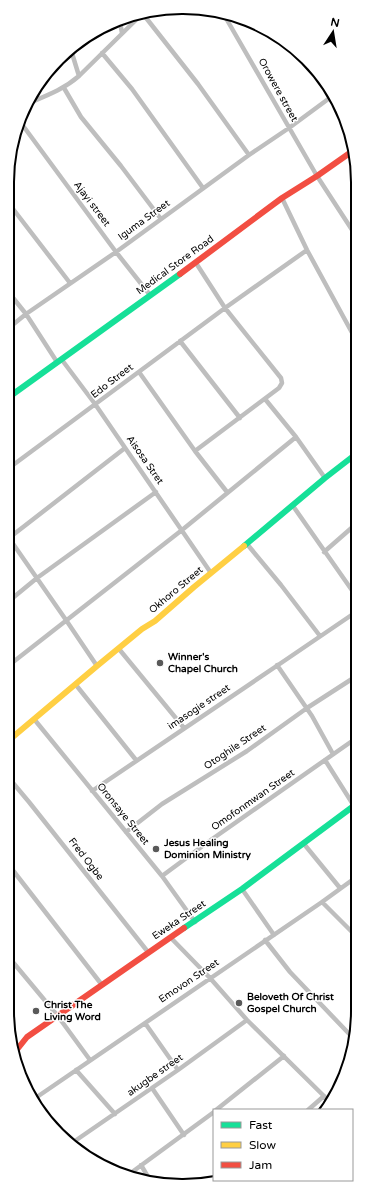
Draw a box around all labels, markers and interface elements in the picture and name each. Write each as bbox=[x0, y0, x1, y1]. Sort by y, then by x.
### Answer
north arrow bbox=[313, 12, 353, 52]
text: N bbox=[329, 15, 341, 30]
street label: Orowere street bbox=[256, 56, 300, 124]
street label: Ajayi street bbox=[71, 179, 113, 229]
street label: Iguma Street bbox=[116, 197, 172, 243]
street label: Medical Store Road bbox=[134, 233, 216, 297]
street label: Edo Street bbox=[88, 361, 136, 401]
street label: Aisosa Stret bbox=[124, 433, 166, 487]
street label: Okhoro Street bbox=[147, 564, 205, 616]
place label: Winner's Chapel Church bbox=[168, 651, 238, 675]
marker: Winner's Chapel Church bbox=[155, 658, 165, 668]
street label: imasogie street bbox=[166, 682, 233, 732]
street label: Otoghile Street bbox=[202, 722, 268, 772]
street label: Omofonmwan Street bbox=[209, 767, 297, 833]
street label: Oronsaye Street bbox=[94, 781, 152, 848]
street label: Fred Ogbe bbox=[66, 835, 106, 883]
place label: Jesus Healing Dominion Ministry bbox=[163, 837, 251, 861]
marker: Jesus Healing Dominion Ministry bbox=[151, 844, 161, 854]
street label: Eweka Street bbox=[150, 898, 208, 942]
street label: Emovon Street bbox=[157, 956, 222, 1006]
place label: Beloveth Of Christ Gospel Church bbox=[247, 991, 334, 1015]
marker: Beloveth Of Christ Gospel Church bbox=[234, 998, 244, 1008]
place label: Christ The Living Word bbox=[44, 999, 101, 1023]
marker: Christ The Living Word bbox=[31, 1006, 41, 1016]
street label: akugbe street bbox=[125, 1051, 185, 1099]
legend bbox=[213, 1109, 353, 1181]
text: Fast bbox=[249, 1118, 273, 1132]
text: Slow bbox=[249, 1138, 276, 1152]
text: Jam bbox=[249, 1158, 272, 1172]

